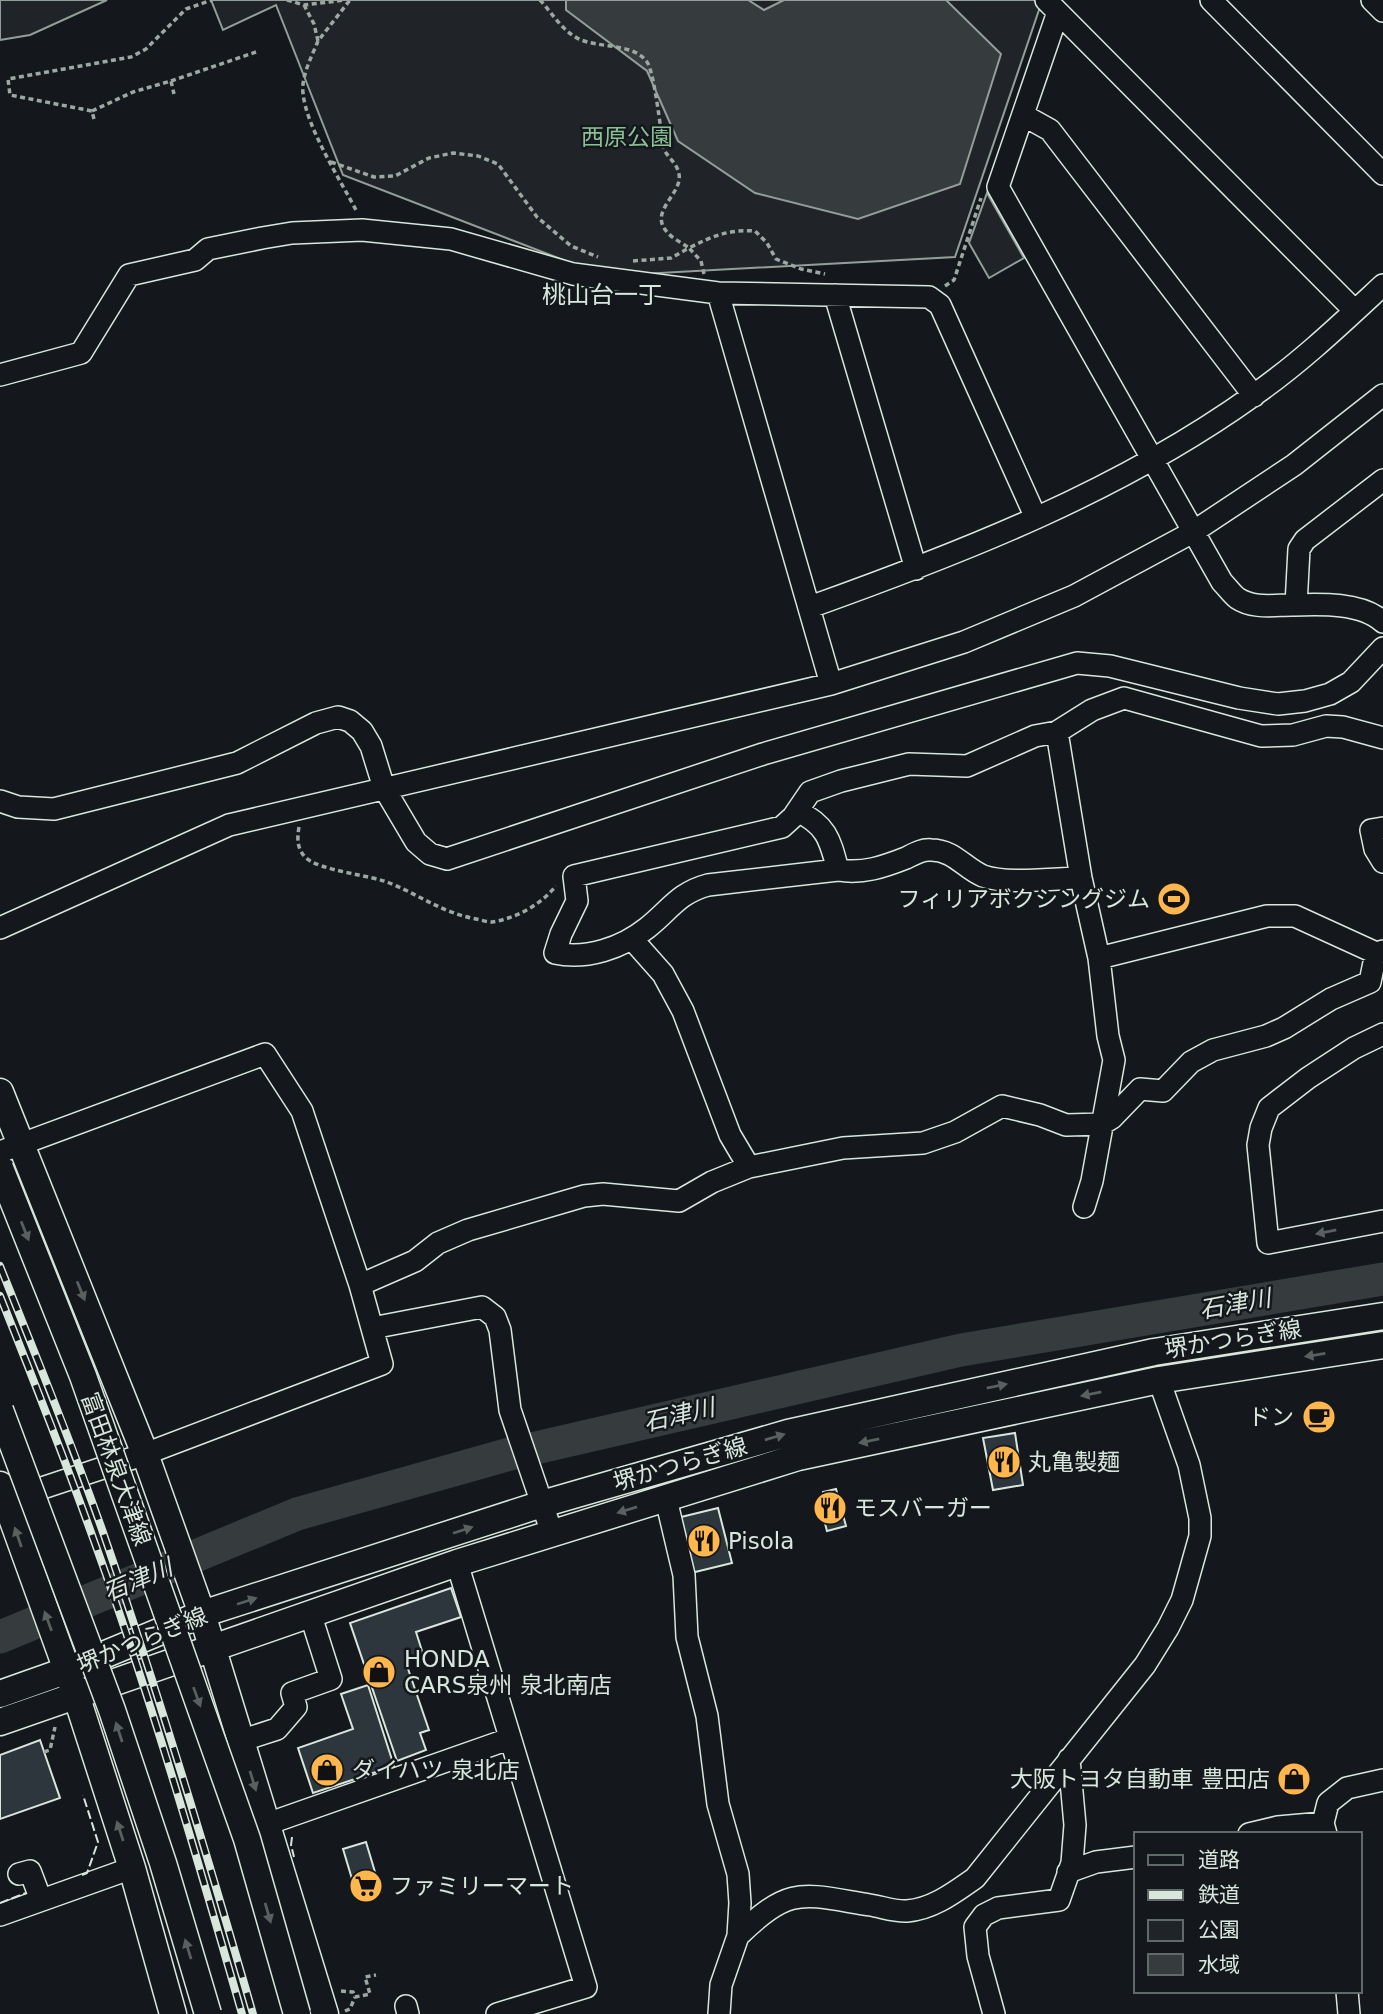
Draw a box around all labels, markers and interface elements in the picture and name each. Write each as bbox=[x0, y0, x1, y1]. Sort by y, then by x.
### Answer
park label: 西原公園 bbox=[581, 124, 673, 150]
district label: 桃山台一丁 bbox=[542, 281, 662, 309]
sports icon: フィリアボクシングジム bbox=[1155, 880, 1193, 918]
place label: フィリアボクシングジム bbox=[897, 886, 1150, 912]
one-way arrow bbox=[20, 1221, 31, 1242]
one-way arrow bbox=[1315, 1227, 1337, 1238]
one-way arrow bbox=[75, 1281, 86, 1302]
water label: 石津川 bbox=[1197, 1283, 1276, 1324]
street label: 堺かつらぎ線 bbox=[1163, 1315, 1303, 1363]
one-way arrow bbox=[1304, 1350, 1326, 1361]
one-way arrow bbox=[986, 1381, 1008, 1392]
street label: 富田林泉大津線 bbox=[76, 1389, 156, 1549]
one-way arrow bbox=[1080, 1389, 1102, 1400]
water label: 石津川 bbox=[641, 1393, 720, 1437]
cafe icon: ドン bbox=[1300, 1398, 1338, 1436]
place label: ドン bbox=[1248, 1404, 1294, 1430]
one-way arrow bbox=[765, 1431, 786, 1441]
street label: 堺かつらぎ線 bbox=[610, 1432, 750, 1496]
one-way arrow bbox=[858, 1436, 880, 1447]
restaurant icon: 丸亀製麺 bbox=[985, 1443, 1023, 1481]
place label: 丸亀製麺 bbox=[1028, 1449, 1120, 1475]
restaurant icon: モスバーガー bbox=[811, 1489, 849, 1527]
place label: モスバーガー bbox=[854, 1495, 992, 1521]
one-way arrow bbox=[616, 1506, 637, 1516]
restaurant icon: Pisola bbox=[685, 1522, 723, 1560]
one-way arrow bbox=[453, 1524, 474, 1534]
one-way arrow bbox=[12, 1526, 23, 1547]
place label: Pisola bbox=[728, 1528, 794, 1554]
water label: 石津川 bbox=[99, 1552, 179, 1607]
one-way arrow bbox=[237, 1595, 258, 1605]
street label: 堺かつらぎ線 bbox=[73, 1602, 211, 1678]
one-way arrow bbox=[42, 1610, 53, 1631]
place label: HONDA CARS泉州 泉北南店 bbox=[404, 1646, 612, 1698]
shop icon: HONDA CARS泉州 泉北南店 bbox=[360, 1653, 398, 1691]
one-way arrow bbox=[192, 1687, 203, 1708]
one-way arrow bbox=[114, 1721, 124, 1742]
shop icon: ダイハツ 泉北店 bbox=[308, 1751, 346, 1789]
place label: ダイハツ 泉北店 bbox=[352, 1757, 520, 1783]
shop icon: 大阪トヨタ自動車 豊田店 bbox=[1275, 1760, 1313, 1798]
place label: 大阪トヨタ自動車 豊田店 bbox=[1010, 1766, 1270, 1792]
one-way arrow bbox=[248, 1771, 259, 1792]
one-way arrow bbox=[114, 1820, 125, 1841]
legend bbox=[1134, 1832, 1362, 1993]
text: 道路 bbox=[1198, 1848, 1240, 1872]
supermarket icon: ファミリーマート bbox=[347, 1867, 385, 1905]
place label: ファミリーマート bbox=[390, 1873, 574, 1899]
text: 鉄道 bbox=[1198, 1883, 1240, 1907]
one-way arrow bbox=[264, 1903, 274, 1924]
text: 公園 bbox=[1198, 1918, 1240, 1942]
one-way arrow bbox=[183, 1938, 193, 1959]
text: 水域 bbox=[1198, 1953, 1240, 1977]

